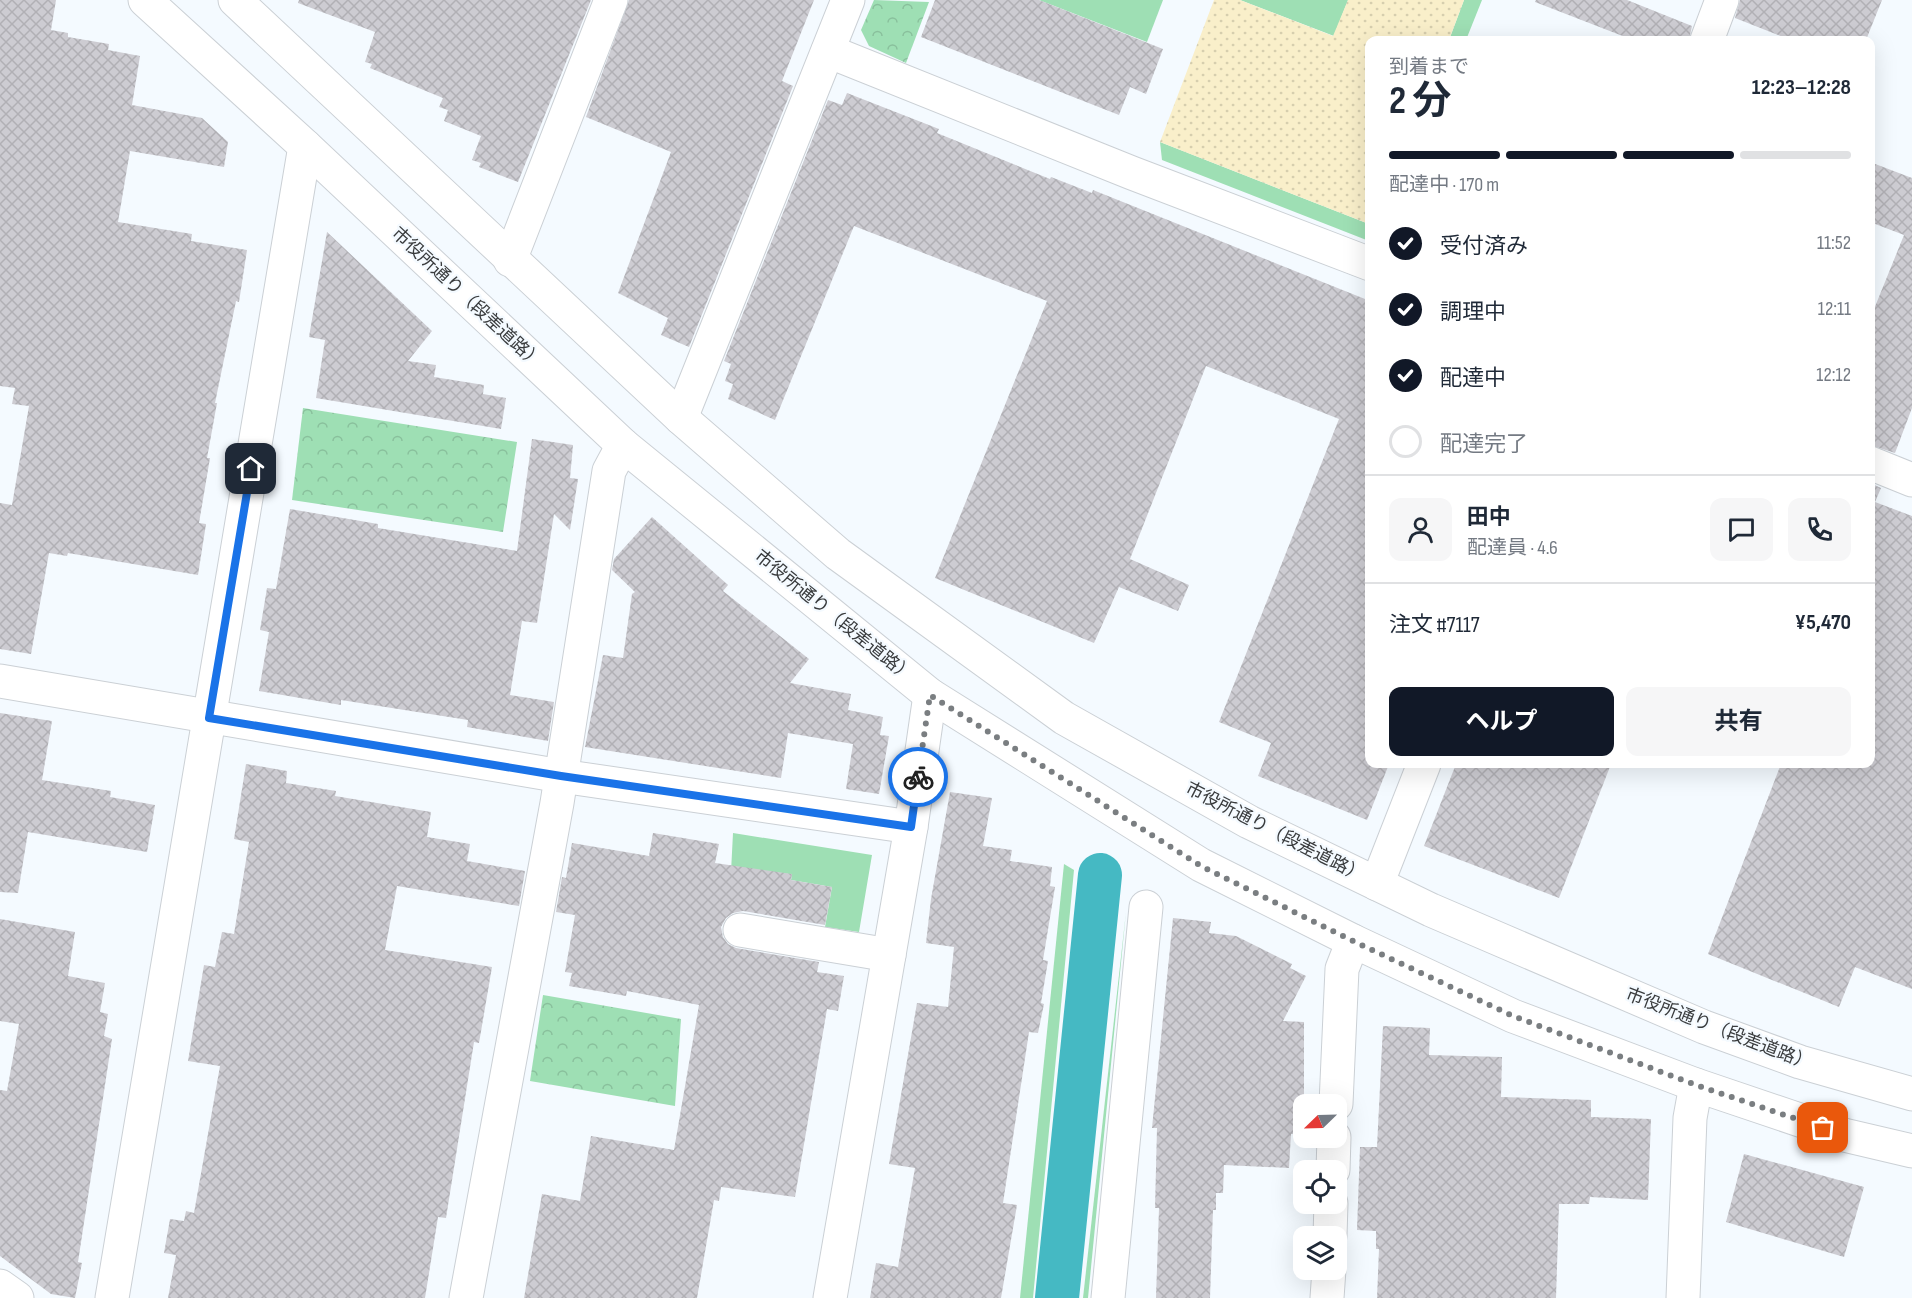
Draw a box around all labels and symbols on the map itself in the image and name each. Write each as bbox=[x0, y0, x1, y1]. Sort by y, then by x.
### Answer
street label: 市役所通り（段差道路） bbox=[387, 223, 547, 373]
pin bbox=[225, 443, 276, 494]
street label: 市役所通り（段差道路） bbox=[750, 546, 918, 686]
courier bbox=[888, 747, 948, 807]
street label: 市役所通り（段差道路） bbox=[1182, 778, 1368, 886]
street label: 市役所通り（段差道路） bbox=[1623, 984, 1815, 1074]
north arrow bbox=[1293, 1094, 1347, 1148]
pin bbox=[1797, 1102, 1848, 1153]

